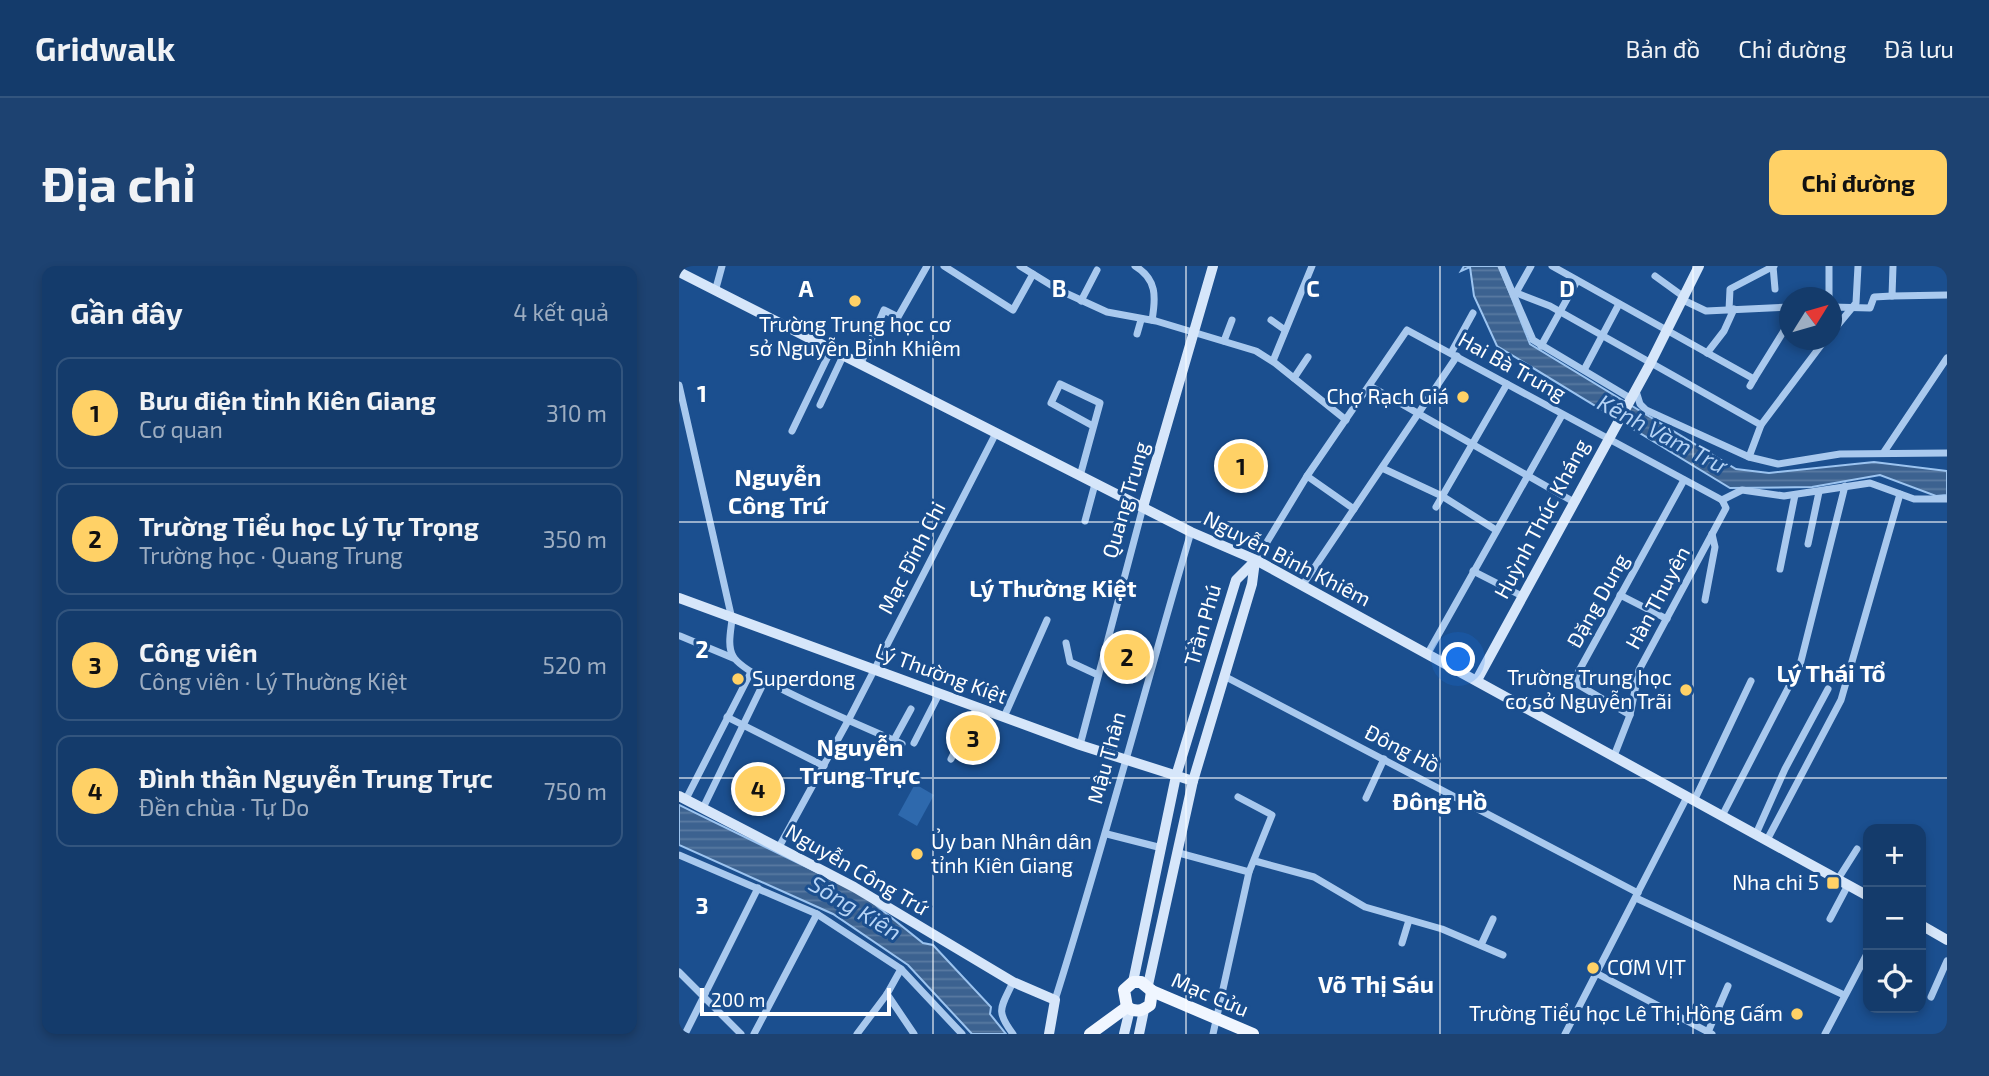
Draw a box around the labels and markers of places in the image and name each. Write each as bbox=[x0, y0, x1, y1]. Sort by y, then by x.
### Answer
marker: Trường Trung học cơ sở Nguyễn Bỉnh Khiêm bbox=[847, 293, 863, 309]
place label: Trường Trung học cơ sở Nguyễn Bỉnh Khiêm bbox=[749, 311, 961, 360]
place label: Chợ Rạch Giá bbox=[1326, 383, 1449, 408]
marker: Chợ Rạch Giá bbox=[1455, 389, 1471, 405]
pin: 1 bbox=[1218, 440, 1264, 492]
pin: 2 bbox=[1104, 631, 1150, 683]
place label: Trường Trung học cơ sở Nguyễn Trãi bbox=[1505, 664, 1672, 713]
place label: Superdong bbox=[752, 665, 856, 690]
marker: Superdong bbox=[730, 671, 746, 687]
marker: Trường Trung học cơ sở Nguyễn Trãi bbox=[1678, 682, 1694, 698]
pin: 3 bbox=[950, 712, 996, 764]
pin: 4 bbox=[735, 763, 781, 815]
place label: Ủy ban Nhân dân tỉnh Kiên Giang bbox=[931, 828, 1092, 877]
marker: Ủy ban Nhân dân tỉnh Kiên Giang bbox=[909, 846, 925, 862]
place label: Nha chi 5 bbox=[1732, 869, 1819, 894]
marker: Nha chi 5 bbox=[1825, 875, 1841, 891]
place label: CƠM VỊT bbox=[1607, 954, 1686, 979]
marker: CƠM VỊT bbox=[1585, 960, 1601, 976]
place label: Trường Tiểu học Lê Thị Hồng Gấm bbox=[1469, 1000, 1783, 1025]
marker: Trường Tiểu học Lê Thị Hồng Gấm bbox=[1789, 1006, 1805, 1022]

